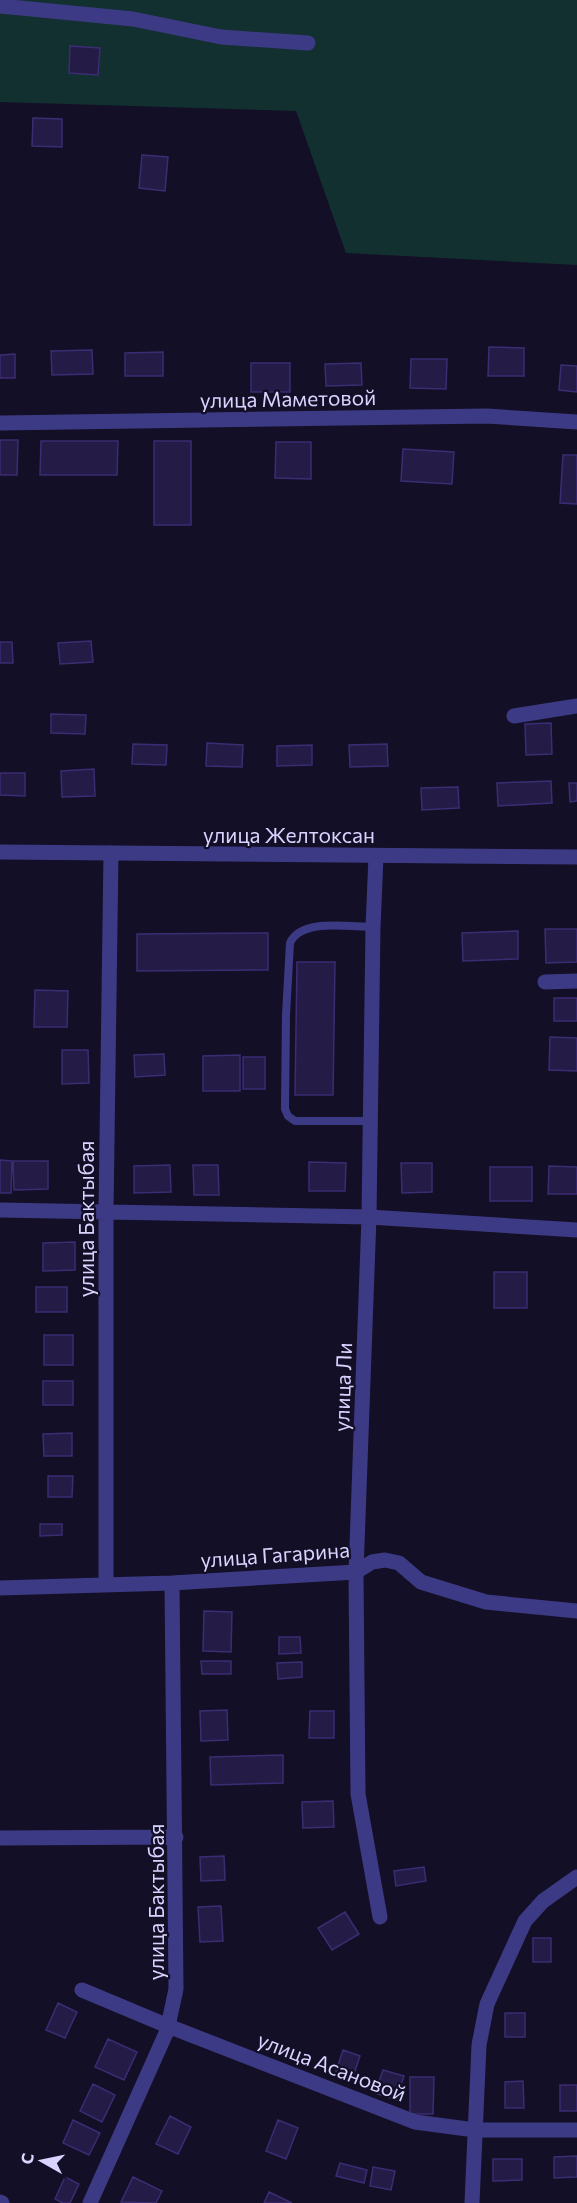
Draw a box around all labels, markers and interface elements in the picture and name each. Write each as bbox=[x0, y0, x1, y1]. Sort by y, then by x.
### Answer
street label: улица Маметовой bbox=[200, 384, 376, 412]
street label: улица Желтоксан bbox=[203, 822, 375, 847]
street label: улица Бактыбая bbox=[73, 1141, 98, 1297]
street label: улица Ли bbox=[328, 1342, 356, 1432]
street label: улица Гагарина bbox=[199, 1536, 351, 1572]
street label: улица Бактыбая bbox=[143, 1824, 168, 1980]
street label: улица Асановой bbox=[254, 2026, 410, 2106]
north arrow bbox=[12, 2131, 72, 2191]
text: С bbox=[16, 2152, 37, 2165]

